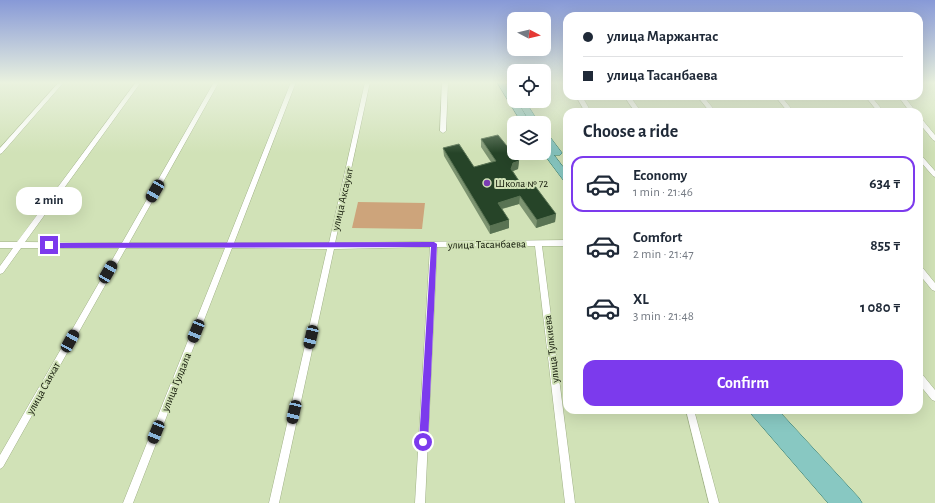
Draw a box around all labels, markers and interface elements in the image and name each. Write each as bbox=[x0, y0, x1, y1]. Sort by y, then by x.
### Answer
north arrow bbox=[507, 12, 551, 56]
map controls bbox=[507, 12, 551, 160]
text: улица Маржантас bbox=[607, 29, 718, 44]
button: locate bbox=[507, 64, 551, 108]
text: улица Тасанбаева bbox=[607, 68, 718, 83]
button: layers bbox=[507, 116, 551, 160]
text: Choose a ride bbox=[583, 123, 678, 141]
icon: car bbox=[585, 166, 621, 202]
street label: улица Аксауыт bbox=[330, 167, 355, 232]
text: Economy bbox=[633, 168, 687, 183]
text: 634 ₸ bbox=[869, 176, 901, 191]
car bbox=[144, 178, 166, 204]
marker: Школа № 72 bbox=[482, 178, 492, 188]
place label: Школа № 72 bbox=[495, 178, 548, 189]
text: 1 min · 21:46 bbox=[633, 186, 693, 199]
callout: 2 min bbox=[16, 187, 82, 215]
text: 2 min bbox=[35, 194, 63, 207]
icon: car bbox=[585, 228, 621, 264]
text: Comfort bbox=[633, 230, 682, 245]
route end bbox=[40, 236, 58, 254]
street label: улица Тасанбаева bbox=[447, 238, 526, 251]
text: 855 ₸ bbox=[870, 238, 901, 253]
text: 2 min · 21:47 bbox=[633, 248, 694, 261]
car bbox=[97, 259, 119, 285]
icon: car bbox=[585, 290, 621, 326]
text: XL bbox=[633, 292, 649, 307]
text: 1 080 ₸ bbox=[860, 300, 901, 315]
text: 3 min · 21:48 bbox=[633, 310, 694, 323]
street label: улица Тулкиева bbox=[542, 315, 561, 384]
car bbox=[186, 318, 206, 344]
car bbox=[302, 324, 320, 350]
car bbox=[59, 328, 81, 354]
street label: улица Гулдала bbox=[159, 351, 193, 414]
street label: улица Саяхат bbox=[24, 360, 62, 417]
button: Confirm bbox=[583, 360, 903, 406]
car bbox=[285, 399, 303, 425]
car bbox=[146, 419, 166, 445]
route start bbox=[414, 433, 432, 451]

